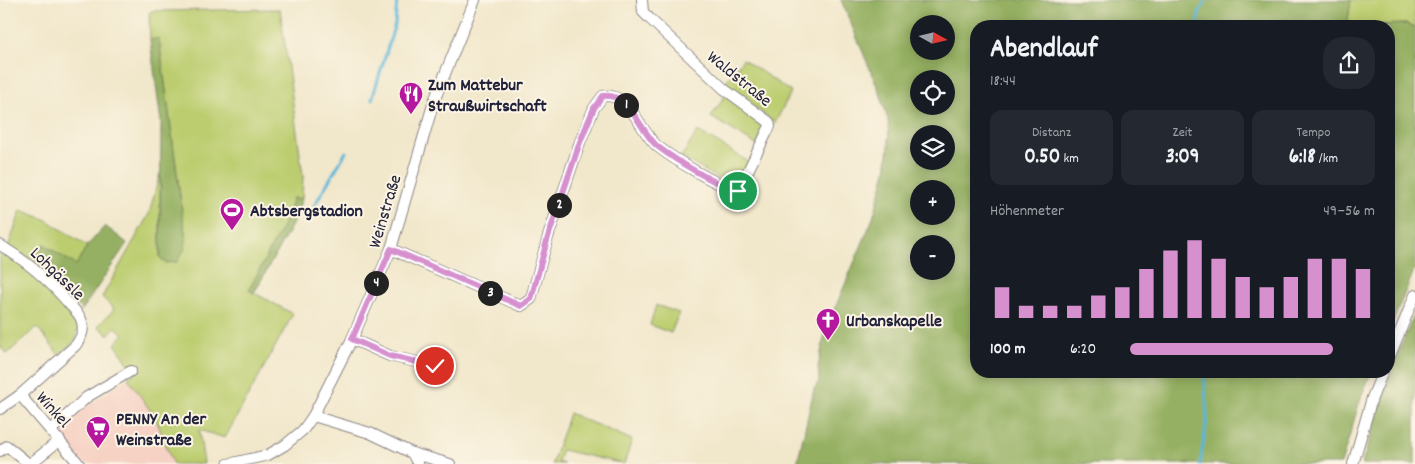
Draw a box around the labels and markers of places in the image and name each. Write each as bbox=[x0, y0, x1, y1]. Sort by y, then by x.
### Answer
place label: Zum Mattebur Straußwirtschaft bbox=[428, 74, 547, 120]
restaurant icon: Zum Mattebur Straußwirtschaft bbox=[398, 81, 424, 115]
pin: 1 bbox=[614, 92, 638, 118]
pin bbox=[717, 170, 759, 212]
pin: 2 bbox=[546, 192, 572, 218]
sports icon: Abtsbergstadion bbox=[219, 197, 245, 231]
place label: Abtsbergstadion bbox=[250, 200, 363, 225]
pin: 4 bbox=[364, 270, 388, 296]
pin: 3 bbox=[478, 280, 502, 306]
church icon: Urbanskapelle bbox=[815, 307, 841, 341]
place label: Urbanskapelle bbox=[846, 310, 942, 335]
pin bbox=[414, 345, 456, 387]
place label: PENNY An der Weinstraße bbox=[116, 408, 206, 454]
supermarket icon: PENNY An der Weinstraße bbox=[85, 415, 111, 449]

